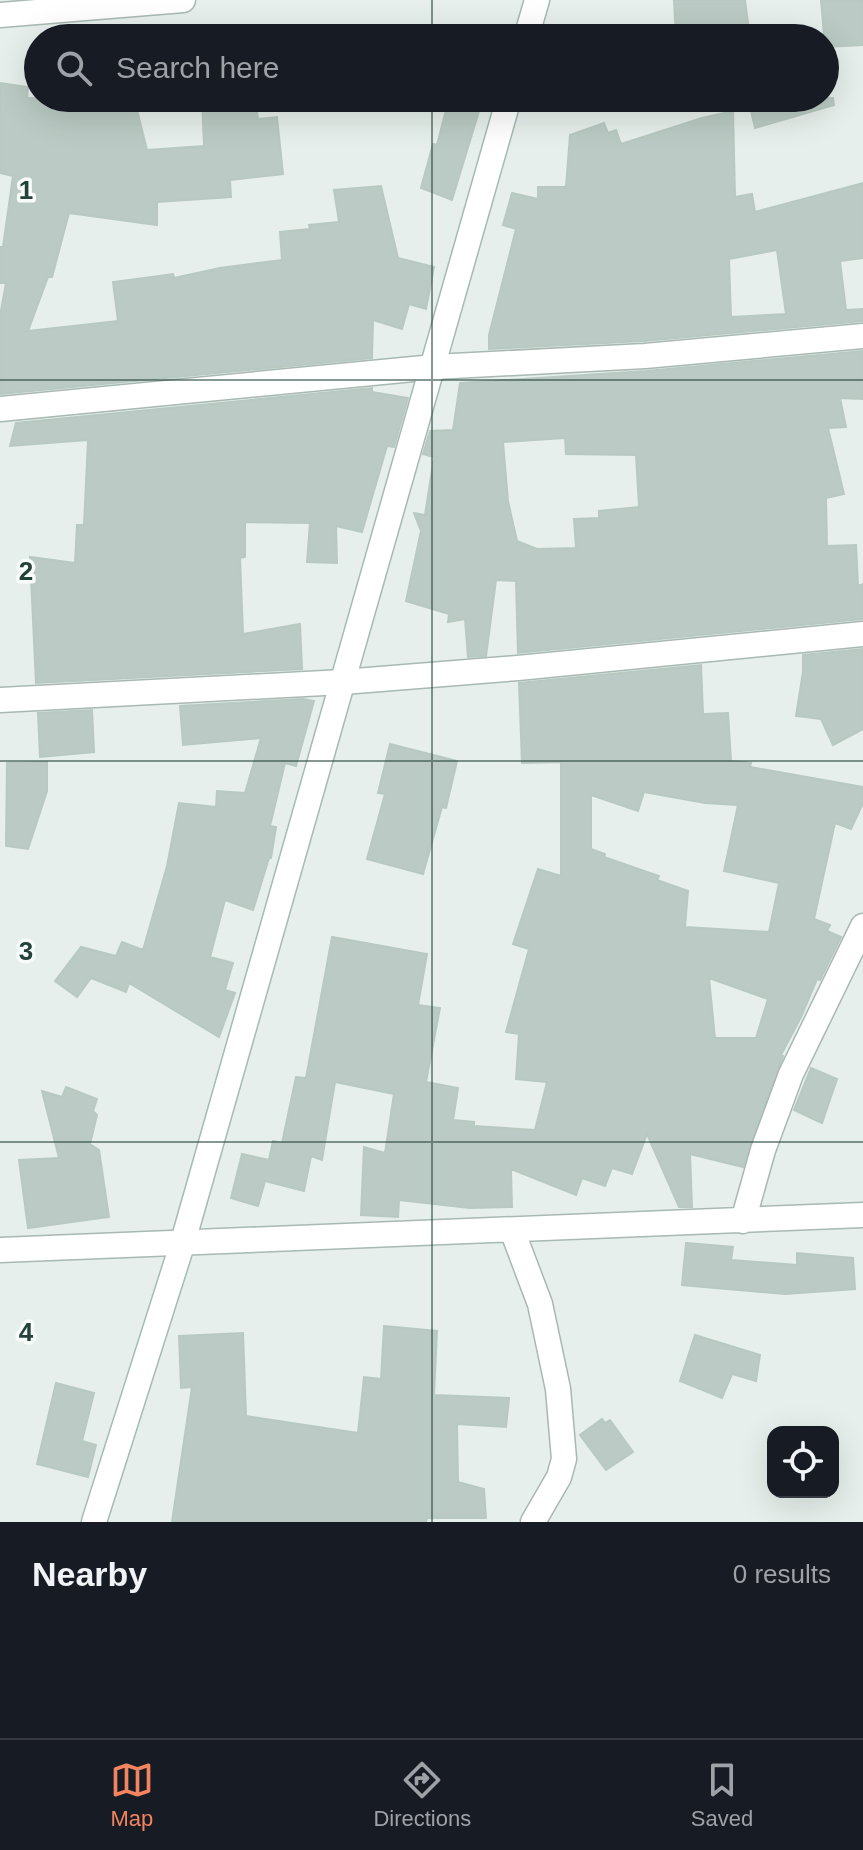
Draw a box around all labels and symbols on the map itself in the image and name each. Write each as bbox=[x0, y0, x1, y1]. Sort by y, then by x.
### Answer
text: 1 bbox=[19, 175, 33, 205]
text: 2 bbox=[19, 556, 33, 586]
text: 3 bbox=[19, 936, 33, 966]
text: 4 bbox=[19, 1317, 34, 1347]

